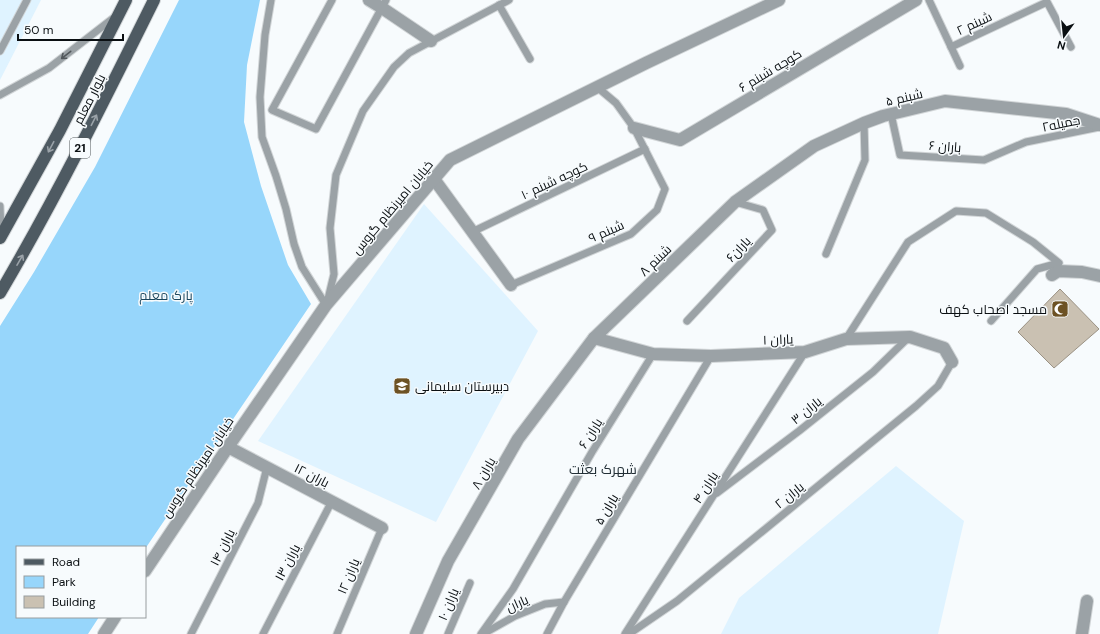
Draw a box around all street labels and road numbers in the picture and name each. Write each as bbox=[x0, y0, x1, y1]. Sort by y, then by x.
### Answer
street label: شبنم ۲ bbox=[954, 8, 995, 40]
street label: کوچه شبنم ۶ bbox=[736, 45, 805, 97]
street label: بلوار معلم bbox=[69, 71, 110, 128]
street label: شبنم ۵ bbox=[884, 85, 925, 111]
street label: جمیله۲ bbox=[1041, 111, 1082, 136]
street label: باران ۶ bbox=[928, 137, 962, 156]
road number: 21 bbox=[70, 138, 90, 158]
street label: خیابان امیرنظام گروس bbox=[348, 157, 438, 259]
street label: کوچه شبنم ۱۰ bbox=[518, 158, 591, 204]
street label: شبنم ۹ bbox=[586, 216, 627, 248]
street label: یاران۶ bbox=[722, 233, 755, 266]
street label: شبنم ۸ bbox=[636, 241, 676, 281]
street label: یاران ۱ bbox=[763, 330, 794, 349]
street label: یاران ۳ bbox=[787, 392, 826, 428]
street label: خیابان امیرنظام گروس bbox=[157, 414, 238, 522]
street label: یاران ۶ bbox=[575, 415, 607, 452]
street label: یاران ۸ bbox=[467, 454, 500, 492]
street label: باران ۱۲ bbox=[291, 459, 332, 491]
street label: یاران ۴ bbox=[689, 468, 722, 507]
street label: یاران ۲ bbox=[771, 478, 808, 512]
street label: یاران ۵ bbox=[591, 490, 623, 528]
street label: یاران ۱۴ bbox=[206, 526, 239, 568]
street label: یاران ۱۳ bbox=[271, 540, 304, 584]
street label: یاران ۱۲ bbox=[333, 555, 364, 597]
street label: یاران ۱۰ bbox=[434, 585, 463, 623]
street label: یاران bbox=[503, 591, 532, 616]

